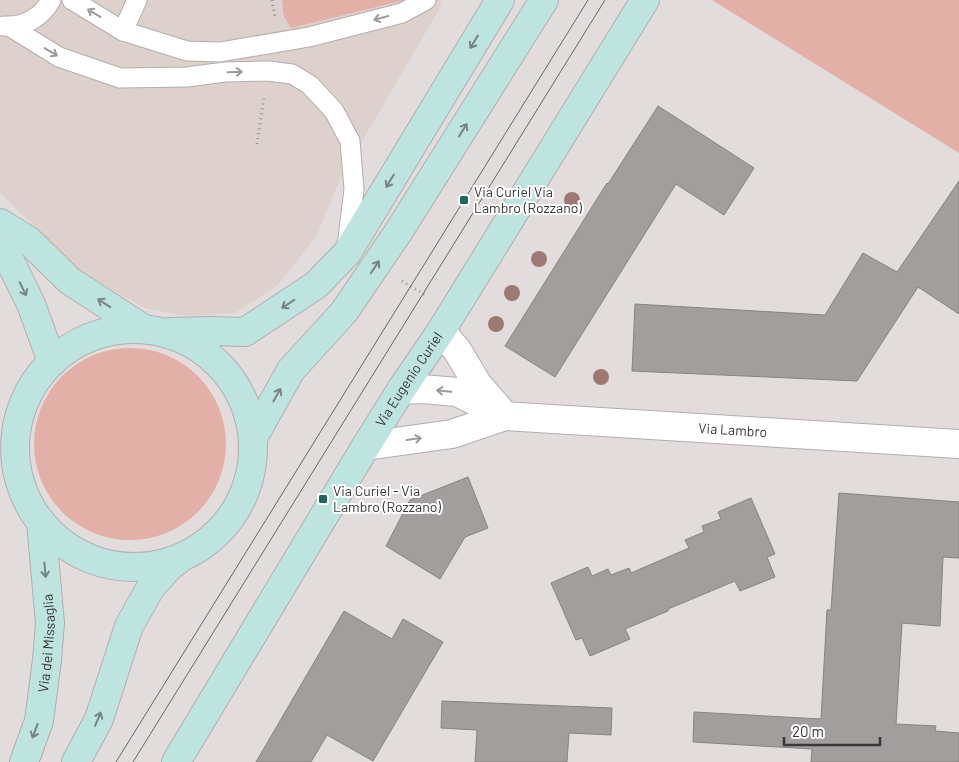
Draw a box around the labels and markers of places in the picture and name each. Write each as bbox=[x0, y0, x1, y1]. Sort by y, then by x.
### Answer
place label: Via Curiel Via Lambro (Rozzano) bbox=[474, 183, 582, 216]
marker: Via Curiel Via Lambro (Rozzano) bbox=[458, 194, 470, 206]
place label: Via Curiel - Via Lambro (Rozzano) bbox=[333, 482, 441, 515]
marker: Via Curiel - Via Lambro (Rozzano) bbox=[317, 493, 329, 505]

